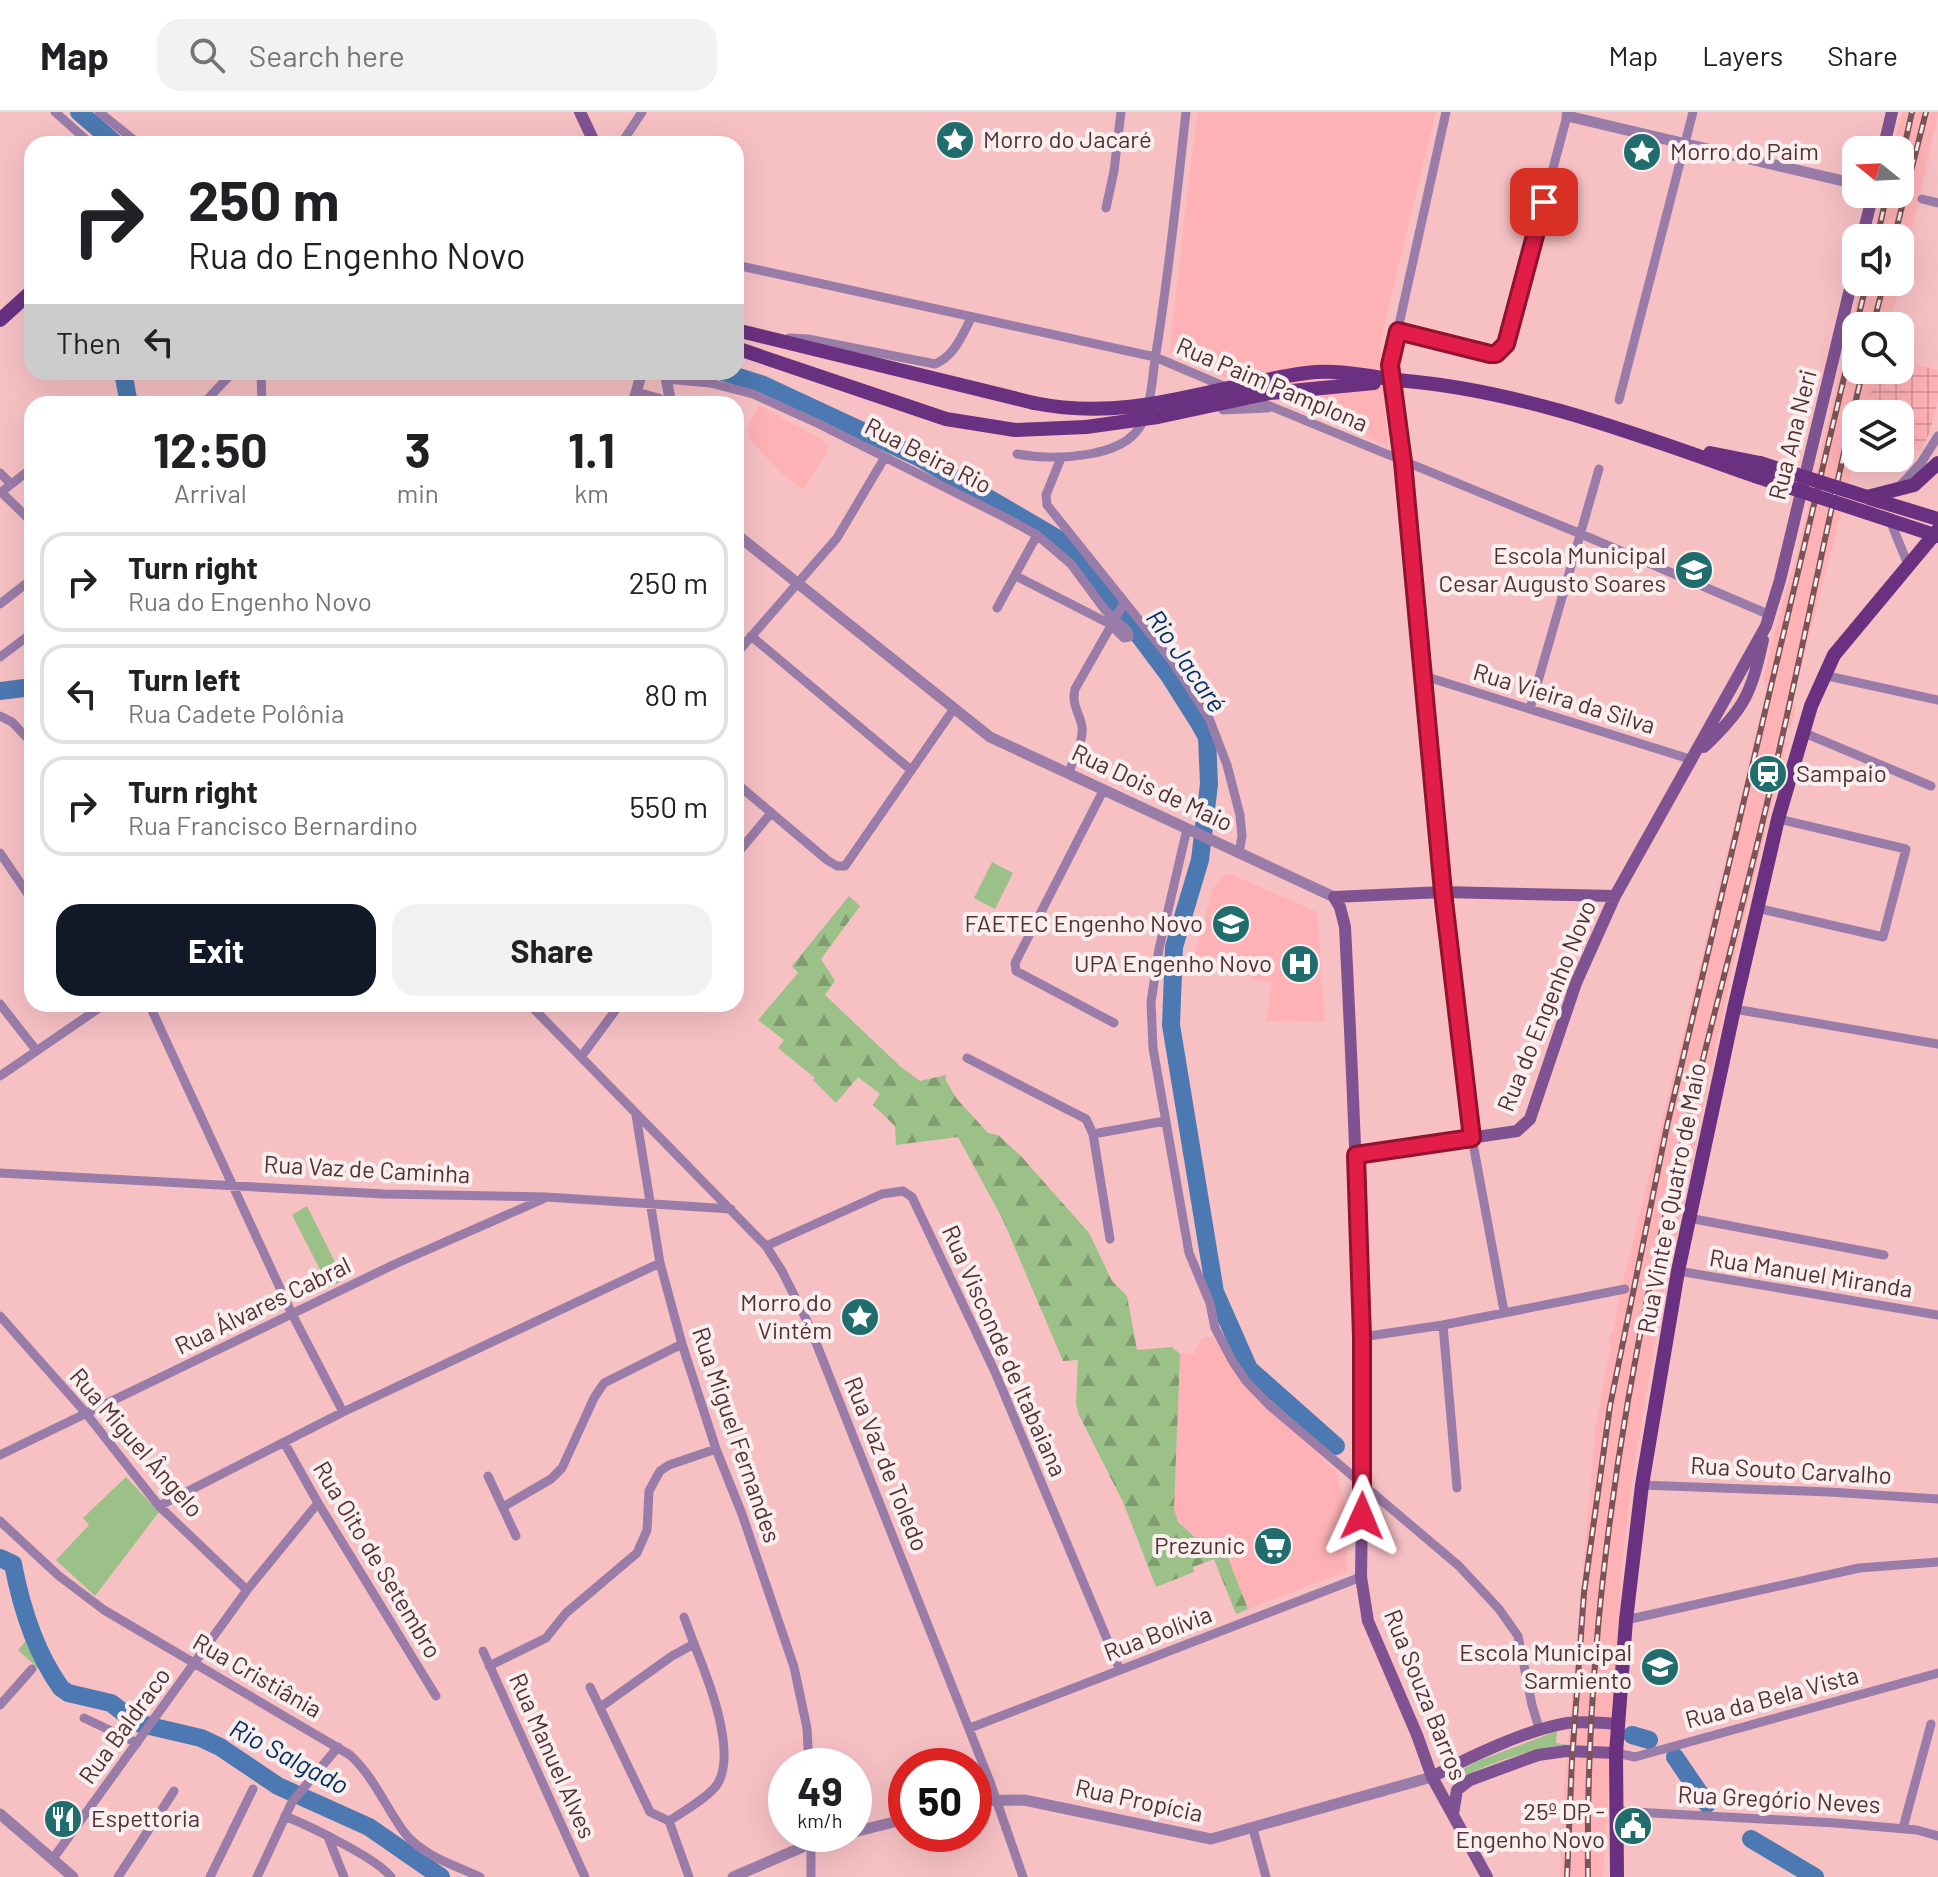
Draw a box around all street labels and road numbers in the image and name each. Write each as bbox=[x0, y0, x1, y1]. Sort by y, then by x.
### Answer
street label: Rua Paim Pamplona bbox=[1173, 330, 1373, 437]
street label: Rua Ana Neri bbox=[1761, 367, 1822, 503]
street label: Rua Beira Rio bbox=[861, 410, 997, 499]
street label: Rua Vieira da Silva bbox=[1470, 656, 1659, 739]
street label: Rua Dois de Maio bbox=[1068, 737, 1238, 837]
street label: Rua do Engenho Novo bbox=[1490, 896, 1601, 1115]
street label: Rua Vinte e Quatro de Maio bbox=[1630, 1060, 1711, 1335]
street label: Rua Vaz de Caminha bbox=[263, 1149, 471, 1188]
street label: Rua Visconde de Itabaiana bbox=[937, 1220, 1074, 1481]
street label: Rua Manuel Miranda bbox=[1708, 1242, 1915, 1303]
street label: Rua Álvares Cabral bbox=[170, 1250, 355, 1360]
street label: Rua Miguel Fernandes bbox=[687, 1323, 788, 1546]
street label: Rua Miguel Ângelo bbox=[64, 1361, 210, 1523]
street label: Rua Vaz de Toledo bbox=[839, 1372, 936, 1555]
street label: Rua Souto Carvalho bbox=[1690, 1450, 1893, 1489]
street label: Rua Oito de Setembro bbox=[308, 1455, 449, 1663]
street label: Rua Bolívia bbox=[1099, 1599, 1215, 1666]
street label: Rua Souza Barros bbox=[1379, 1605, 1474, 1784]
street label: Rua Cristiânia bbox=[188, 1626, 327, 1723]
street label: Rua da Bela Vista bbox=[1682, 1660, 1861, 1734]
street label: Rua Baldraco bbox=[72, 1661, 176, 1789]
street label: Rua Manuel Alves bbox=[504, 1668, 603, 1843]
street label: Rua Propícia bbox=[1073, 1772, 1206, 1827]
street label: Rua Gregório Neves bbox=[1677, 1779, 1881, 1818]

